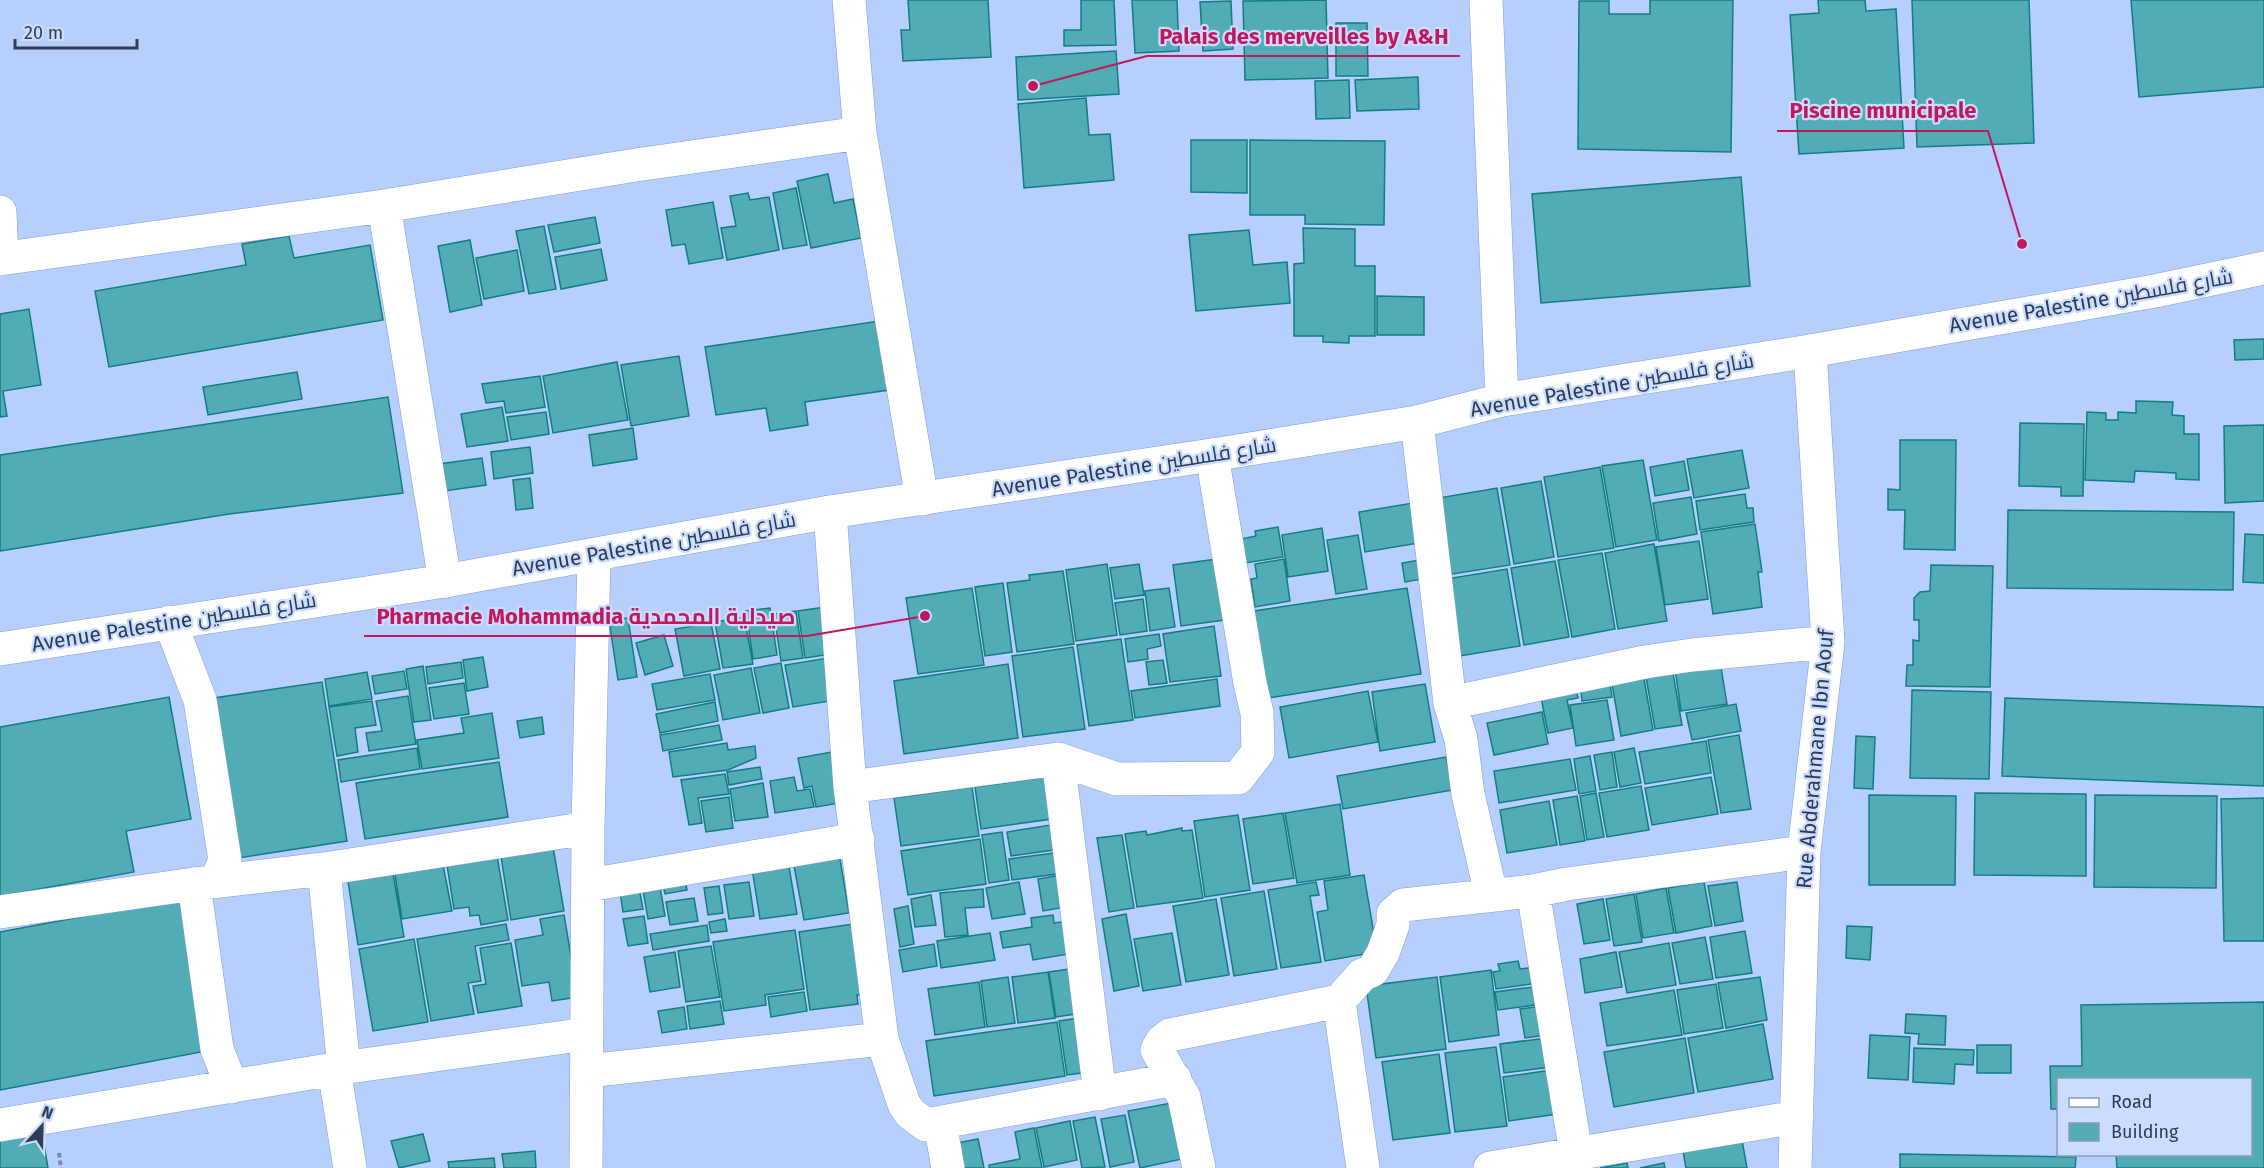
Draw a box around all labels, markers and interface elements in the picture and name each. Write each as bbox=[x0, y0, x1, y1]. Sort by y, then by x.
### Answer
scale bar bbox=[15, 12, 136, 50]
callout: Palais des merveilles by A&H bbox=[1147, 16, 1460, 56]
text: 20 m bbox=[24, 22, 63, 44]
text: Palais des merveilles by A&H bbox=[1159, 23, 1449, 50]
callout: Piscine municipale bbox=[1777, 91, 1988, 131]
text: Piscine municipale bbox=[1790, 97, 1976, 124]
street label: Avenue Palestine شارع فلسطين bbox=[1947, 263, 2235, 340]
street label: Avenue Palestine شارع فلسطين bbox=[1468, 347, 1756, 424]
street label: Avenue Palestine شارع فلسطين bbox=[990, 432, 1278, 503]
street label: Avenue Palestine شارع فلسطين bbox=[510, 506, 798, 583]
street label: Avenue Palestine شارع فلسطين bbox=[30, 587, 318, 658]
callout: Pharmacie Mohammadia صيدلية المحمدية bbox=[364, 596, 807, 636]
text: Pharmacie Mohammadia صيدلية المحمدية bbox=[377, 603, 795, 630]
street label: Rue Abderahmane Ibn Aouf bbox=[1791, 626, 1839, 890]
legend bbox=[2057, 1078, 2252, 1156]
text: Road bbox=[2111, 1091, 2153, 1113]
north arrow bbox=[12, 1096, 72, 1156]
text: N bbox=[39, 1102, 56, 1123]
text: Building bbox=[2111, 1121, 2179, 1143]

